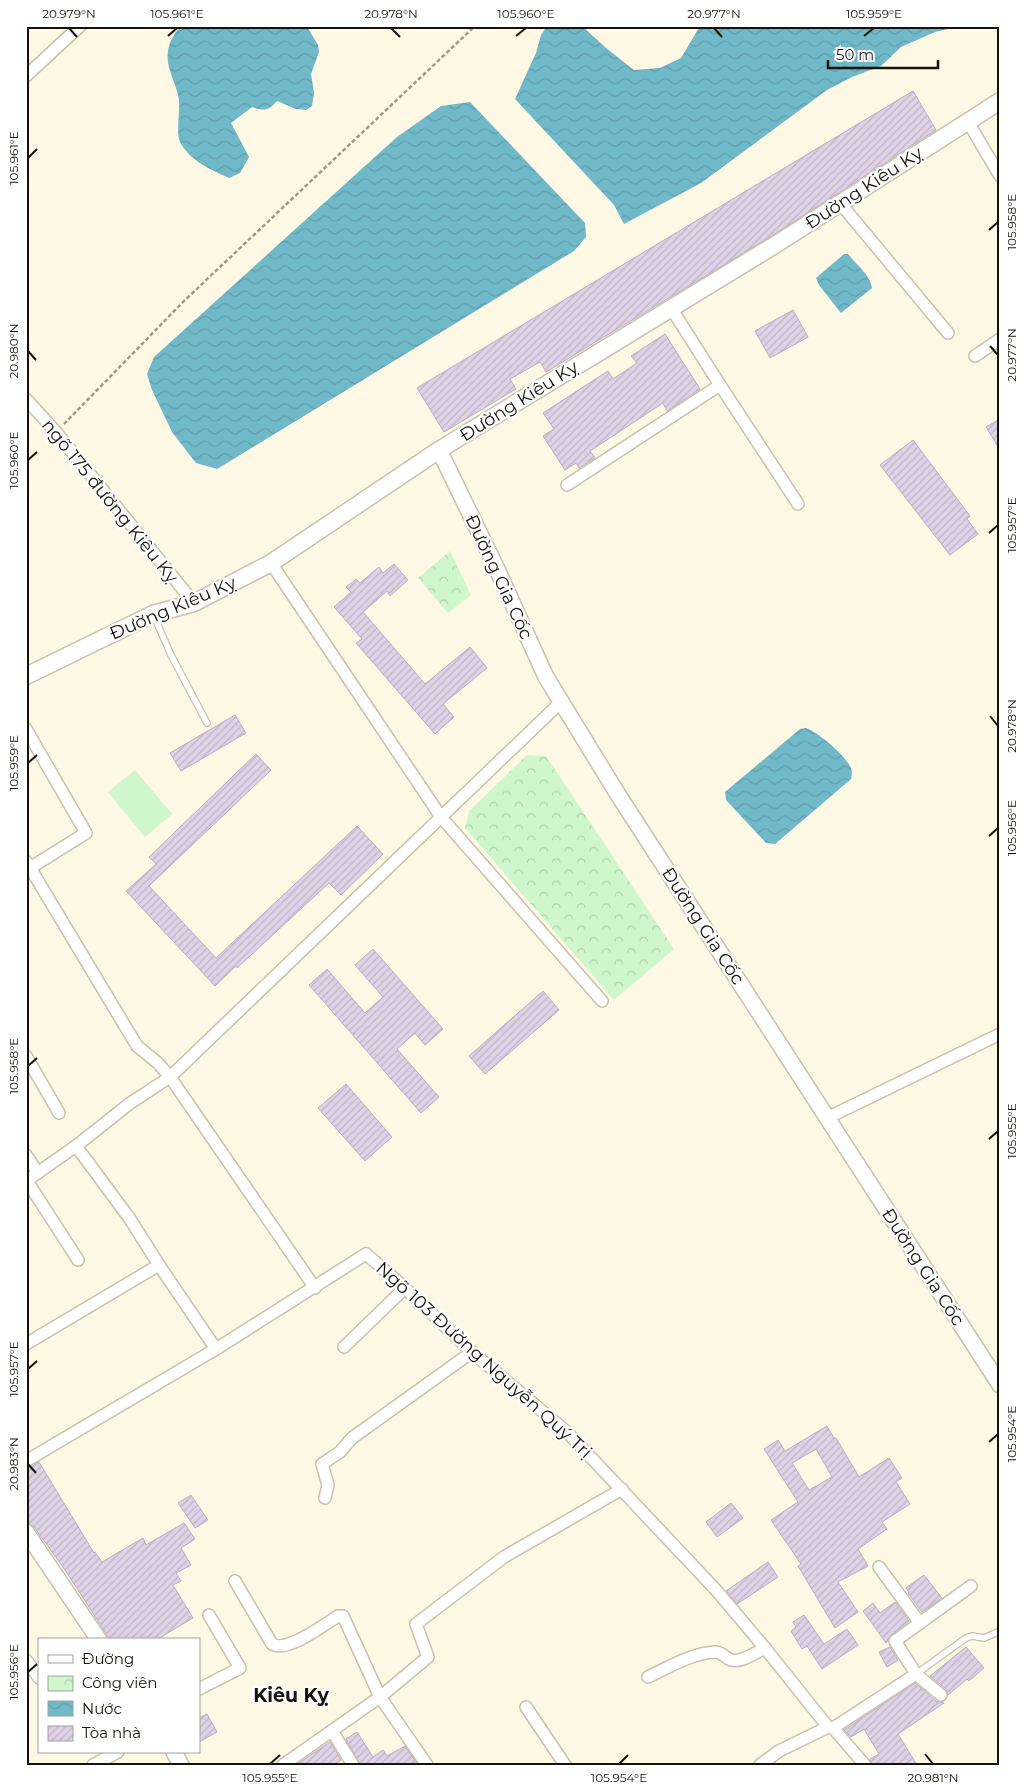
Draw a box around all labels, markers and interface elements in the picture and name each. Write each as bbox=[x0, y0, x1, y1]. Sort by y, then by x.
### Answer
text: 20.979°N bbox=[42, 6, 96, 21]
text: 105.961°E bbox=[150, 6, 204, 21]
text: 20.978°N bbox=[364, 6, 418, 21]
text: 105.960°E bbox=[497, 6, 555, 21]
text: 20.977°N bbox=[687, 6, 741, 21]
text: 105.959°E bbox=[846, 6, 902, 21]
scale bar bbox=[828, 38, 938, 70]
text: 50 m bbox=[836, 45, 874, 64]
text: 105.961°E bbox=[6, 131, 21, 185]
street label: Đường Kiêu Kỵ bbox=[801, 142, 927, 234]
text: 105.958°E bbox=[1004, 194, 1019, 250]
text: 20.980°N bbox=[6, 324, 21, 378]
text: 20.977°N bbox=[1004, 328, 1019, 382]
street label: Đường Kiêu Kỵ bbox=[456, 356, 582, 446]
street label: ngõ 175 đường Kiêu Kỵ bbox=[37, 415, 183, 588]
text: 105.960°E bbox=[6, 431, 21, 489]
text: 105.957°E bbox=[1004, 497, 1019, 553]
street label: Đường Gia Cốc bbox=[460, 511, 538, 643]
street label: Đường Kiêu Kỵ bbox=[106, 571, 240, 645]
text: 20.978°N bbox=[1004, 699, 1019, 753]
text: 105.959°E bbox=[6, 735, 21, 791]
text: 105.956°E bbox=[1004, 800, 1019, 856]
street label: Đường Gia Cốc bbox=[657, 863, 749, 989]
text: 105.958°E bbox=[6, 1038, 21, 1094]
text: 105.955°E bbox=[1004, 1103, 1019, 1159]
street label: Đường Gia Cốc bbox=[877, 1204, 969, 1330]
street label: Ngõ 103 Đường Nguyễn Quý Trị bbox=[371, 1257, 597, 1463]
text: 105.957°E bbox=[6, 1341, 21, 1397]
text: 105.954°E bbox=[1004, 1406, 1019, 1462]
text: 20.983°N bbox=[6, 1437, 21, 1491]
legend bbox=[38, 1638, 200, 1754]
text: 105.956°E bbox=[6, 1644, 21, 1700]
text: Đường bbox=[82, 1649, 134, 1668]
text: Công viên bbox=[82, 1673, 157, 1692]
district label: Kiêu Kỵ bbox=[253, 1684, 329, 1707]
text: Nước bbox=[82, 1699, 122, 1718]
text: Tòa nhà bbox=[82, 1723, 141, 1742]
text: 105.955°E bbox=[242, 1770, 298, 1785]
text: 105.954°E bbox=[591, 1770, 647, 1785]
text: 20.981°N bbox=[907, 1770, 959, 1785]

